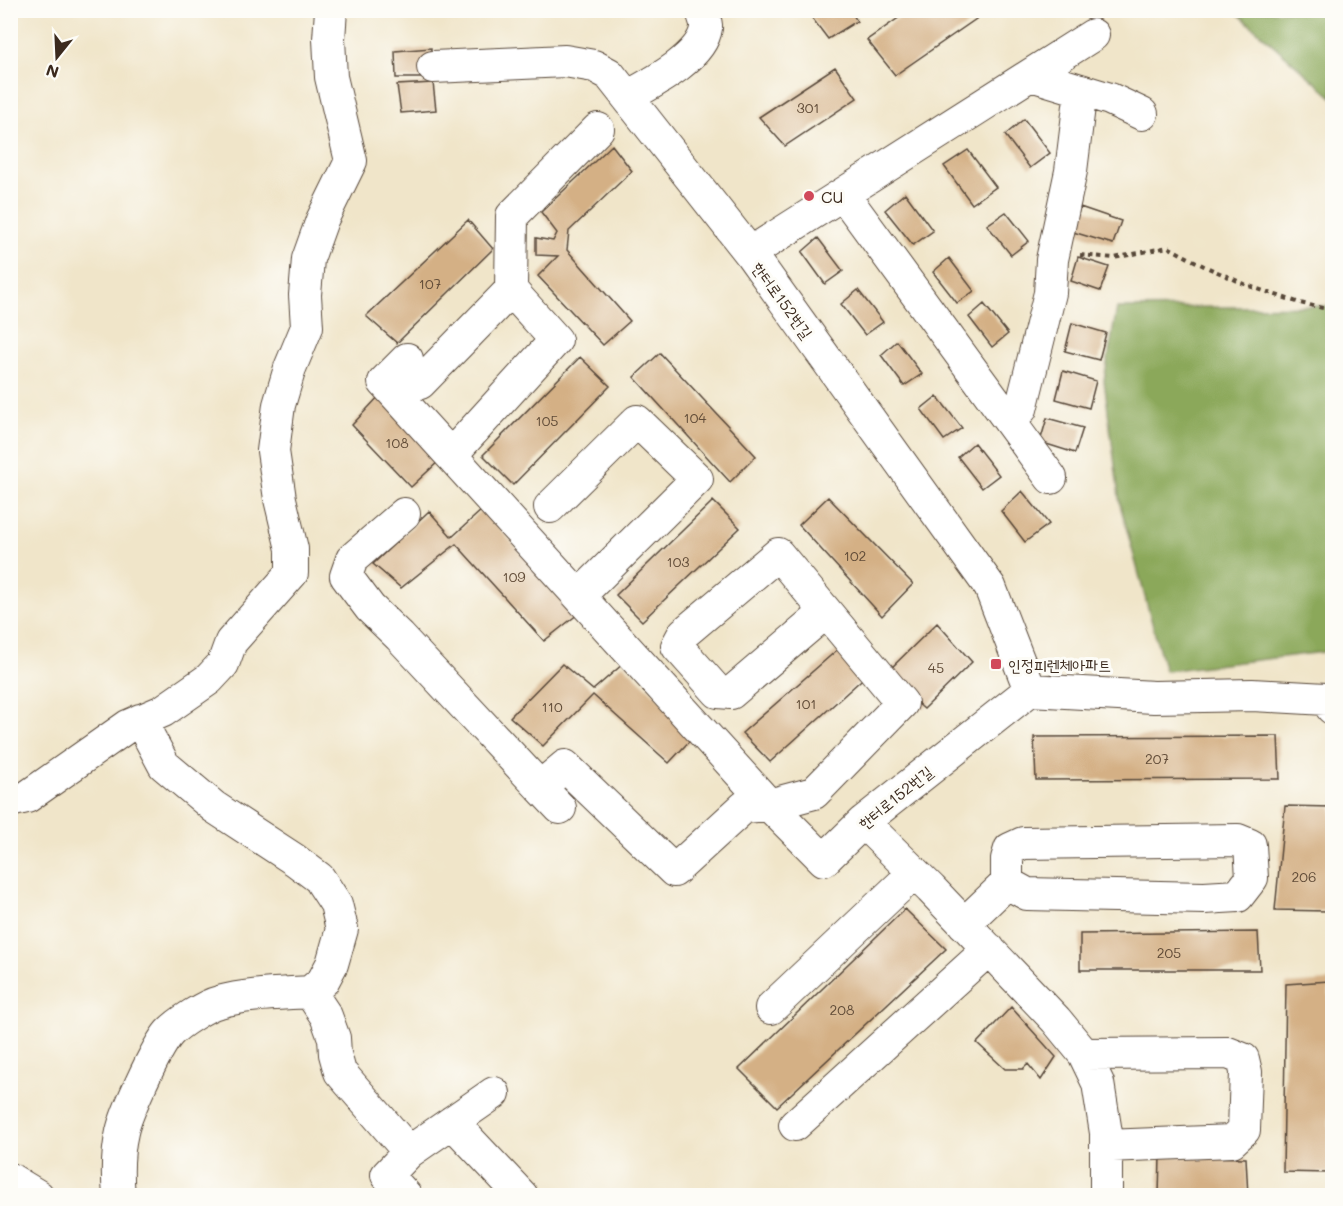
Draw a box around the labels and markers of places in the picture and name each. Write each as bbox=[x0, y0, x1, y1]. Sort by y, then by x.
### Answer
place label: CU bbox=[821, 186, 843, 207]
marker: CU bbox=[802, 189, 816, 203]
place label: 인정피렌체아파트 bbox=[1008, 654, 1111, 675]
marker: 인정피렌체아파트 bbox=[989, 657, 1003, 671]

